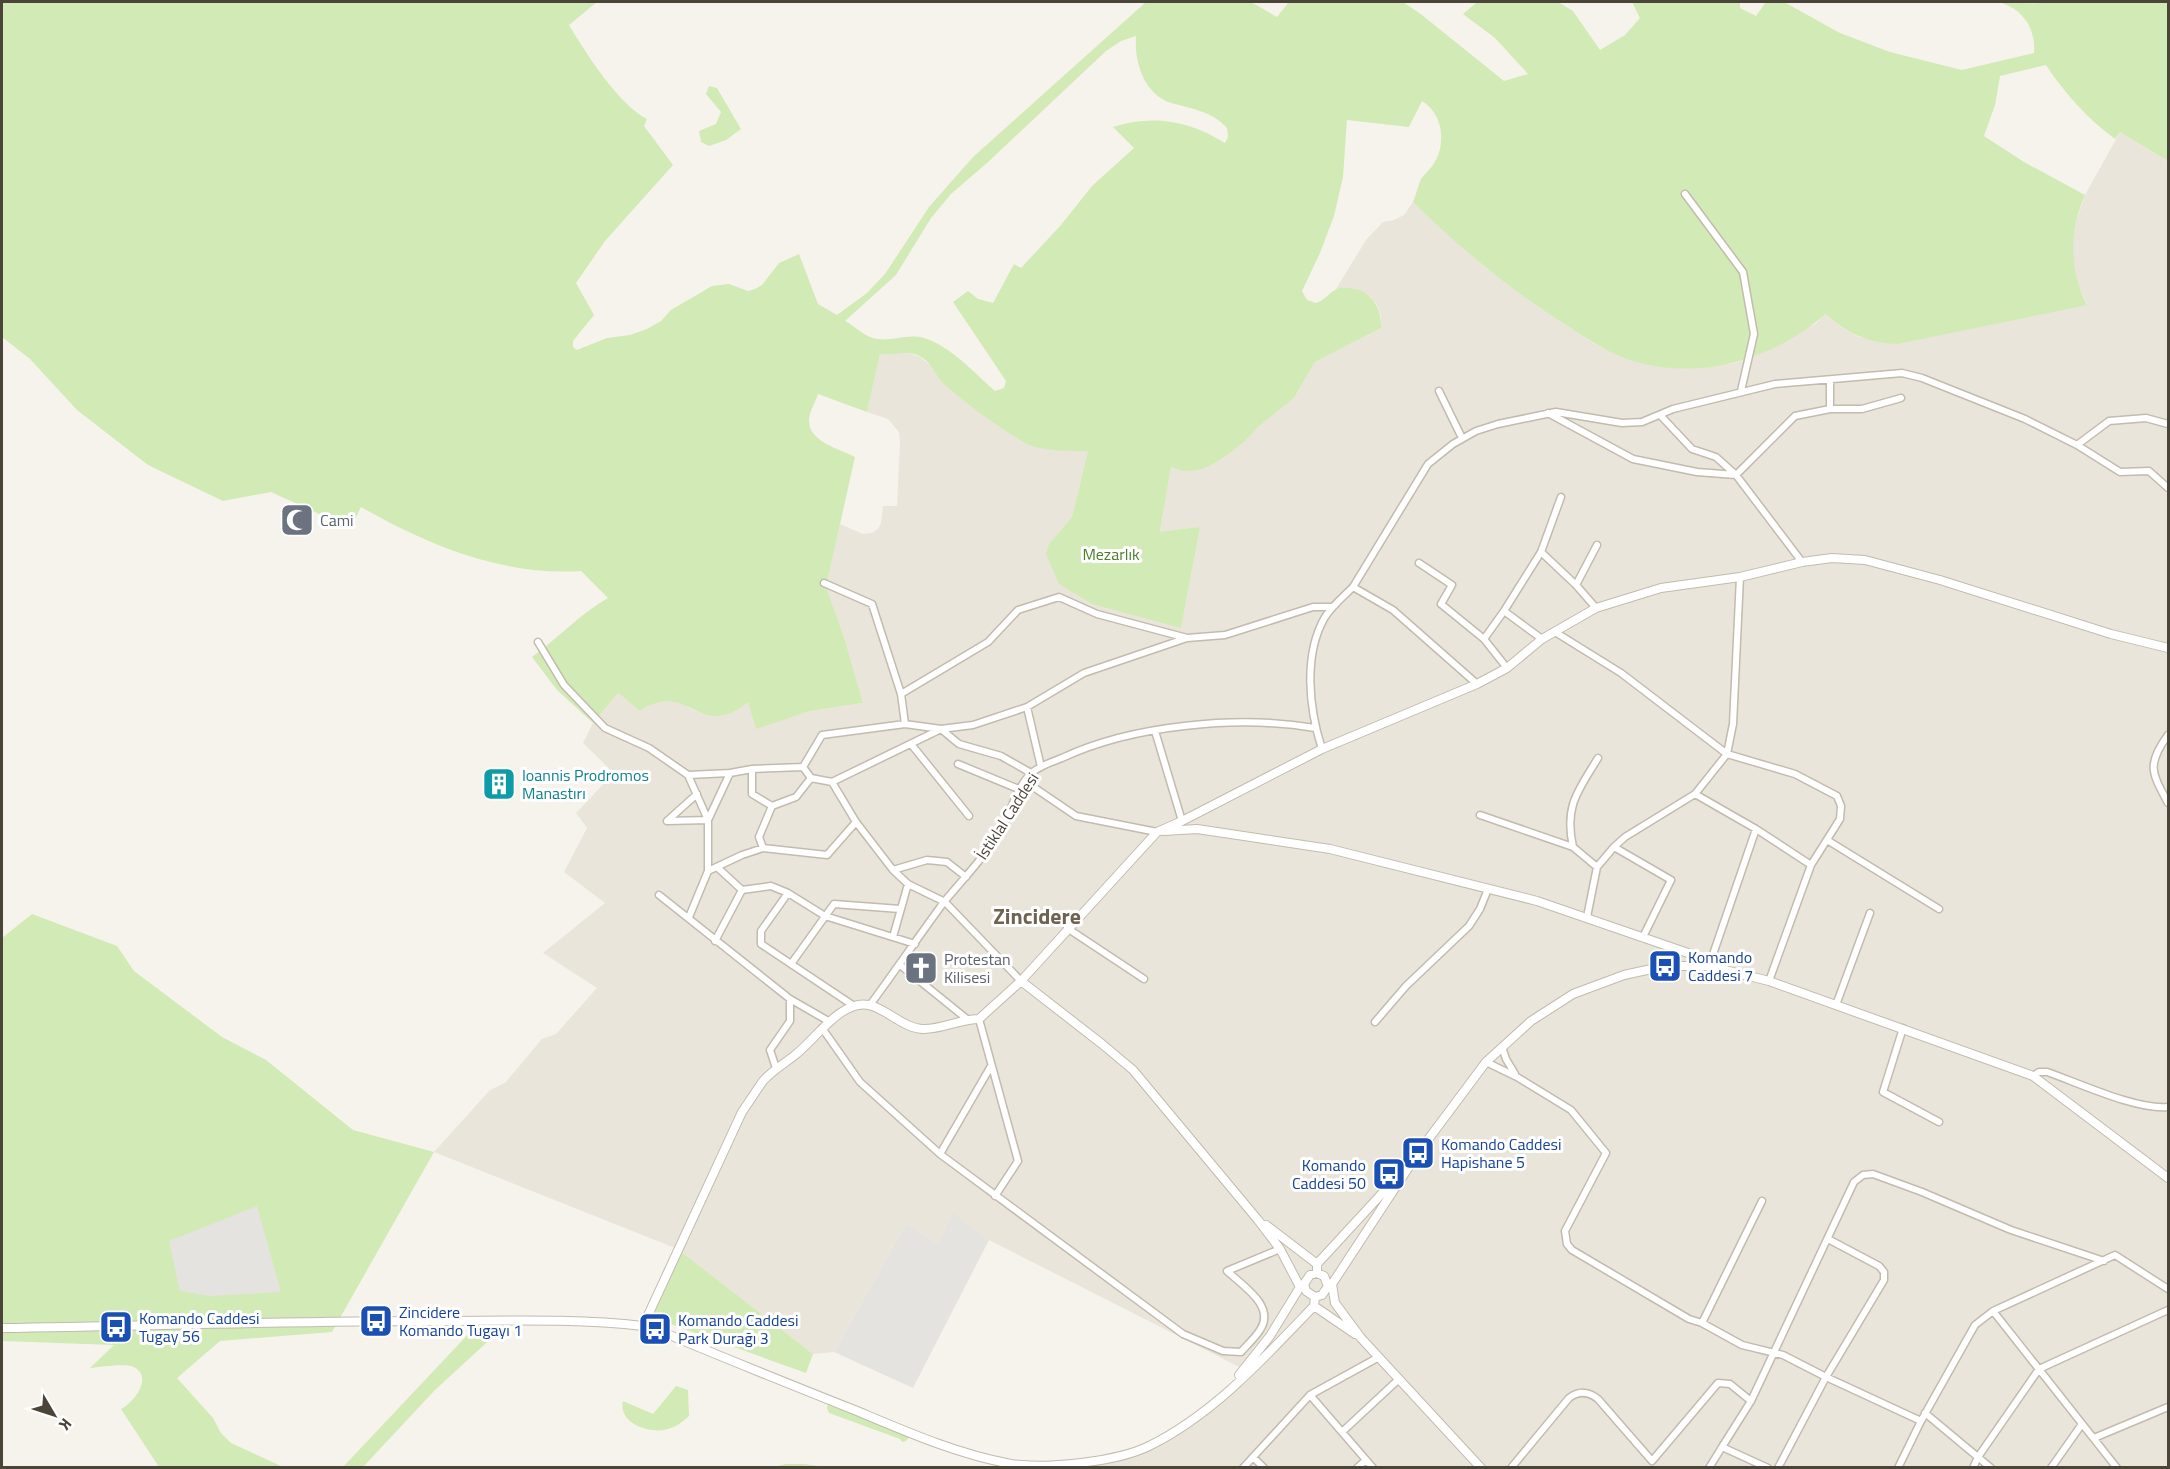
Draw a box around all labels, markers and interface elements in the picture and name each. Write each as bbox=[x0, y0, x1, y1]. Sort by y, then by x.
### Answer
mosque icon: Cami bbox=[279, 502, 315, 538]
place label: Cami bbox=[320, 508, 354, 532]
park label: Mezarlık bbox=[1082, 542, 1140, 566]
place label: Ioannis Prodromos Manastırı bbox=[522, 763, 649, 805]
building icon: Ioannis Prodromos Manastırı bbox=[481, 766, 517, 802]
street label: İstiklal Caddesi bbox=[970, 768, 1044, 864]
district label: Zincidere bbox=[993, 899, 1081, 933]
place label: Komando Caddesi 7 bbox=[1688, 945, 1753, 987]
place label: Protestan Kilisesi bbox=[944, 947, 1011, 989]
bus stop icon: Komando Caddesi 7 bbox=[1647, 948, 1683, 984]
church icon: Protestan Kilisesi bbox=[903, 950, 939, 986]
place label: Komando Caddesi Hapishane 5 bbox=[1441, 1132, 1561, 1174]
bus stop icon: Komando Caddesi Hapishane 5 bbox=[1400, 1135, 1436, 1171]
place label: Komando Caddesi 50 bbox=[1292, 1153, 1366, 1195]
bus stop icon: Komando Caddesi 50 bbox=[1371, 1156, 1407, 1192]
place label: Zincidere Komando Tugayı 1 bbox=[399, 1300, 522, 1342]
bus stop icon: Zincidere Komando Tugayı 1 bbox=[358, 1303, 394, 1339]
place label: Komando Caddesi Tugay 56 bbox=[139, 1306, 259, 1348]
place label: Komando Caddesi Park Durağı 3 bbox=[678, 1308, 798, 1350]
bus stop icon: Komando Caddesi Tugay 56 bbox=[98, 1309, 134, 1345]
bus stop icon: Komando Caddesi Park Durağı 3 bbox=[637, 1311, 673, 1347]
north arrow bbox=[24, 1385, 84, 1445]
text: K bbox=[53, 1413, 78, 1436]

